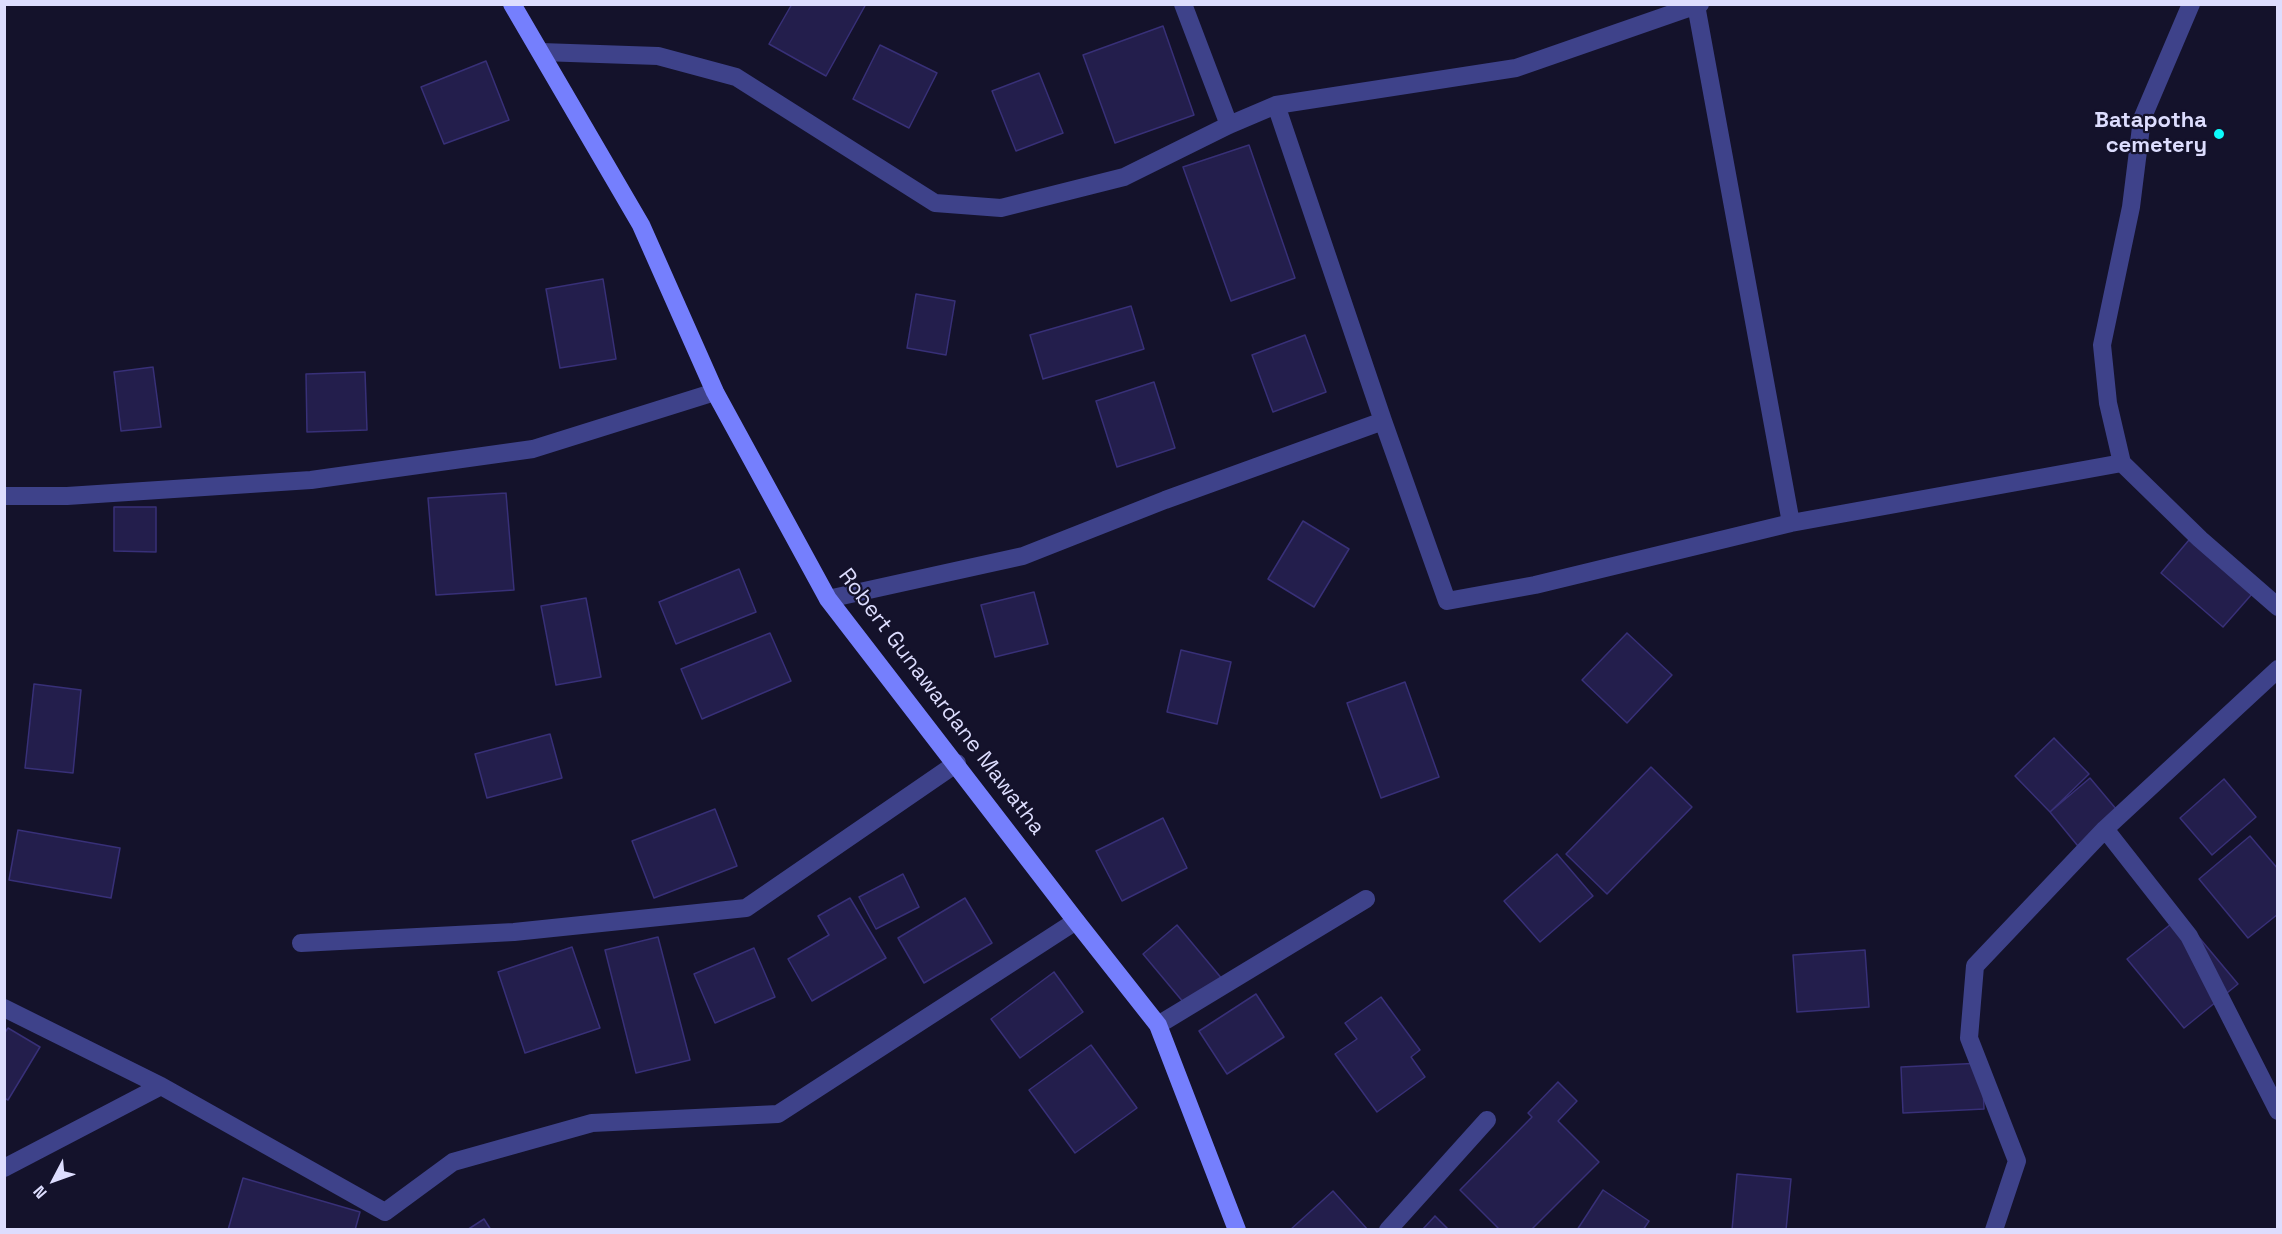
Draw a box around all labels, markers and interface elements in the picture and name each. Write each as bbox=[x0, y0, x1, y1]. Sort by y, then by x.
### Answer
place label: Batapotha cemetery bbox=[2094, 108, 2207, 160]
marker: Batapotha cemetery bbox=[2212, 127, 2226, 141]
street label: Robert Gunawardane Mawatha bbox=[832, 564, 1050, 840]
north arrow bbox=[24, 1150, 84, 1210]
text: N bbox=[29, 1181, 51, 1203]

